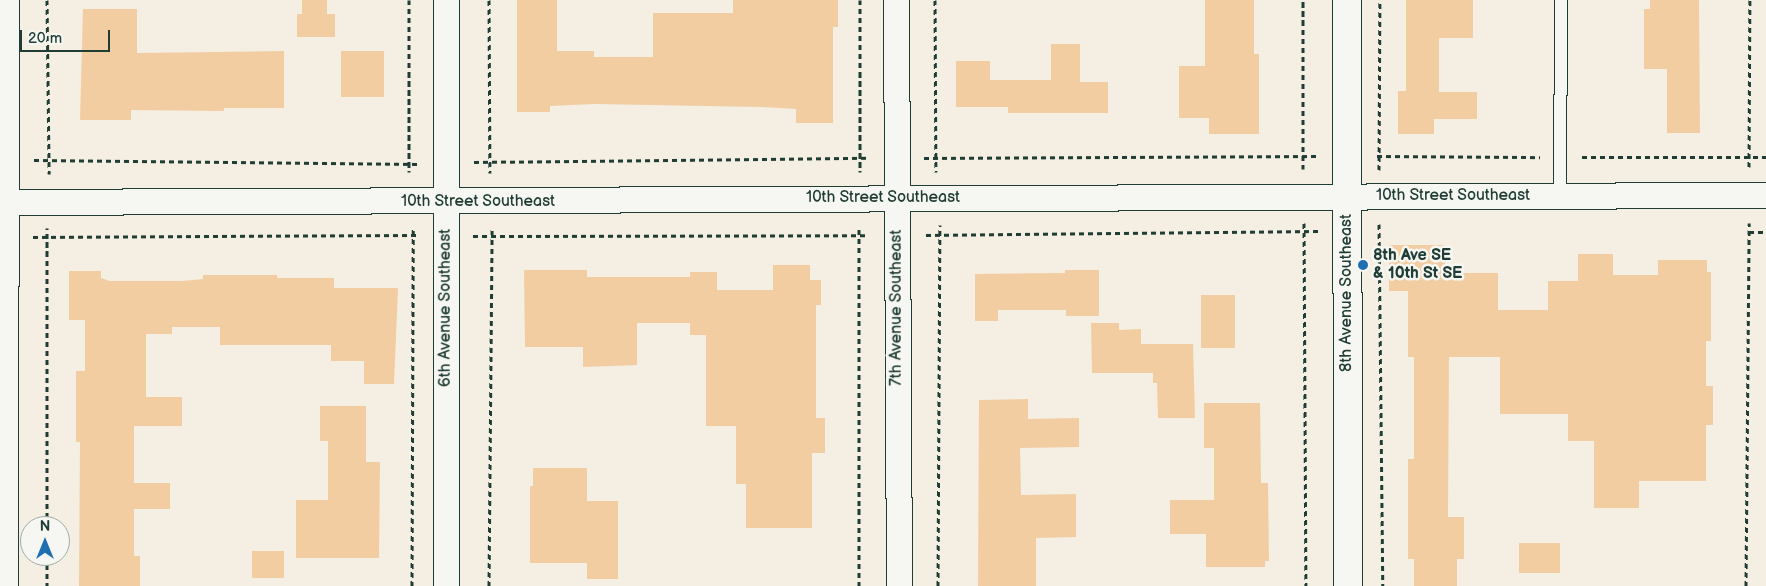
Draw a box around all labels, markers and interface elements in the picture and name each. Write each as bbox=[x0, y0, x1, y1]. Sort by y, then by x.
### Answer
scale bar bbox=[22, 20, 112, 52]
text: 20 m bbox=[28, 29, 62, 48]
street label: 10th Street Southeast bbox=[1376, 186, 1530, 206]
street label: 10th Street Southeast bbox=[806, 188, 960, 208]
street label: 10th Street Southeast bbox=[401, 192, 555, 212]
street label: 8th Avenue Southeast bbox=[1337, 214, 1357, 372]
street label: 6th Avenue Southeast bbox=[436, 229, 456, 387]
street label: 7th Avenue Southeast bbox=[887, 230, 907, 386]
place label: 8th Ave SE & 10th St SE bbox=[1373, 246, 1463, 284]
marker: 8th Ave SE & 10th St SE bbox=[1357, 259, 1369, 271]
north arrow bbox=[20, 516, 70, 566]
text: N bbox=[40, 518, 50, 535]

